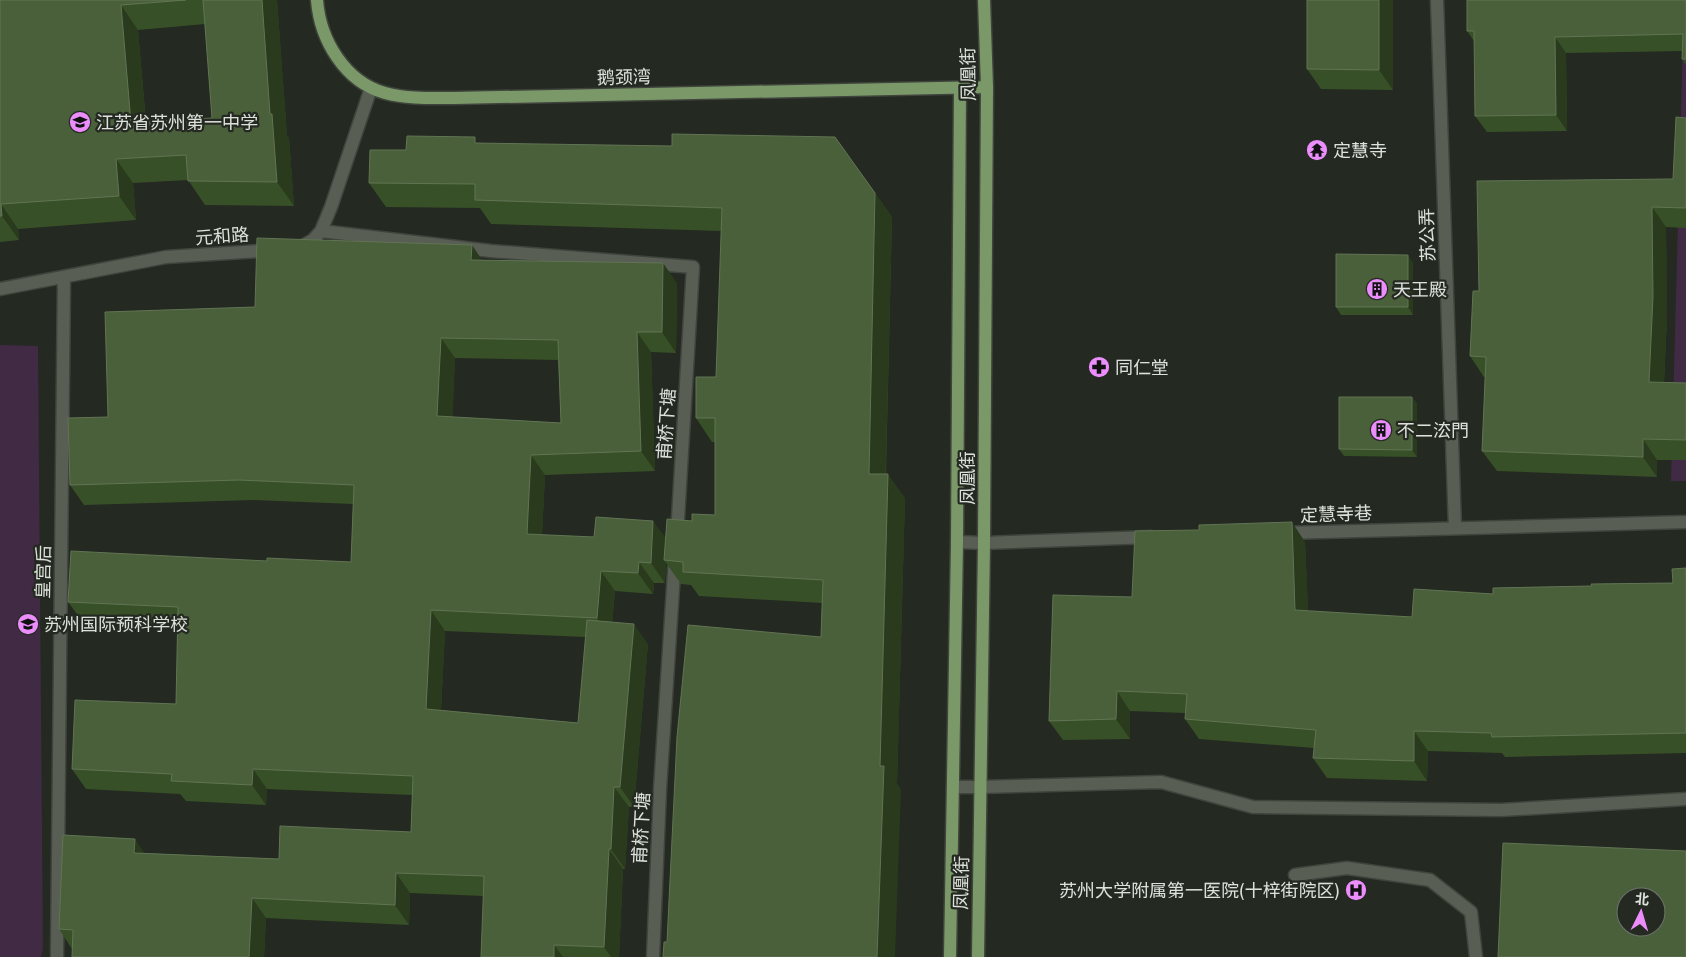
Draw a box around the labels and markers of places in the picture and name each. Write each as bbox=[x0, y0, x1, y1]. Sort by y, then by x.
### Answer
school or university icon: 江苏省苏州第一中学 bbox=[68, 110, 92, 134]
place label: 江苏省苏州第一中学 bbox=[96, 112, 258, 133]
temple icon: 定慧寺 bbox=[1305, 138, 1329, 162]
place label: 定慧寺 bbox=[1333, 140, 1387, 161]
building icon: 天王殿 bbox=[1365, 277, 1389, 301]
place label: 天王殿 bbox=[1393, 279, 1447, 300]
pharmacy icon: 同仁堂 bbox=[1087, 355, 1111, 379]
place label: 同仁堂 bbox=[1115, 357, 1169, 378]
building icon: 不二㳒門 bbox=[1369, 418, 1393, 442]
place label: 不二㳒門 bbox=[1397, 420, 1469, 441]
school or university icon: 苏州国际预科学校 bbox=[16, 612, 40, 636]
place label: 苏州国际预科学校 bbox=[44, 614, 188, 635]
hospital icon: 苏州大学附属第一医院(十梓街院区) bbox=[1344, 878, 1368, 902]
place label: 苏州大学附属第一医院(十梓街院区) bbox=[1059, 880, 1340, 901]

